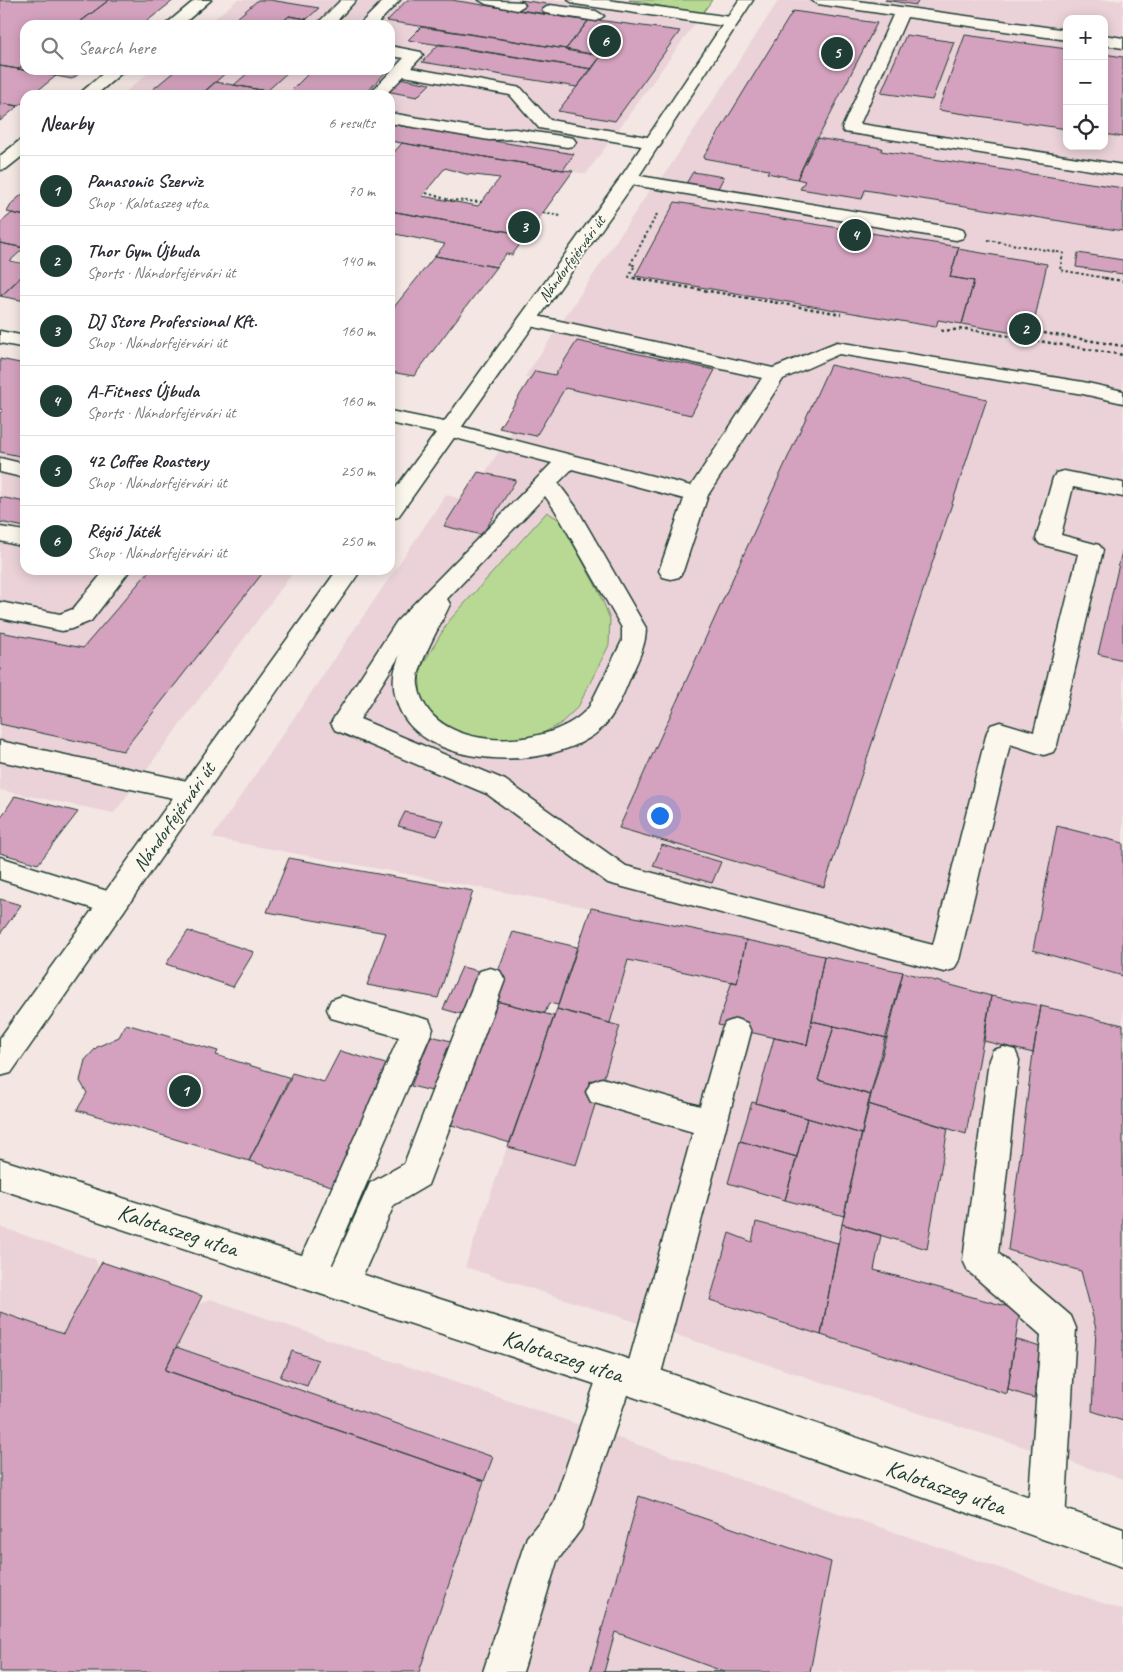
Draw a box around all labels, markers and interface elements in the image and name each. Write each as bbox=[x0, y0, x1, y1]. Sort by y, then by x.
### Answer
map controls bbox=[1063, 15, 1108, 150]
button: + bbox=[1063, 15, 1108, 60]
search box bbox=[20, 20, 395, 75]
pin: 6 bbox=[589, 22, 621, 60]
icon: search bbox=[38, 34, 66, 62]
pin: 5 bbox=[821, 34, 853, 72]
text: Search here bbox=[78, 36, 155, 60]
button: − bbox=[1063, 60, 1108, 105]
button: locate bbox=[1063, 105, 1108, 150]
text: Nearby bbox=[40, 110, 93, 136]
text: 6 results bbox=[328, 113, 375, 133]
text: Panasonic Szerviz bbox=[87, 169, 202, 193]
text: 1 bbox=[52, 181, 60, 201]
text: 70 m bbox=[348, 181, 375, 201]
text: Shop · Kalotaszeg utca bbox=[87, 193, 208, 213]
pin: 3 bbox=[508, 208, 540, 246]
street label: Nándorfejérvári út bbox=[534, 211, 611, 306]
pin: 4 bbox=[839, 216, 871, 254]
text: Thor Gym Újbuda bbox=[87, 239, 199, 263]
text: 2 bbox=[52, 251, 60, 271]
text: 140 m bbox=[341, 251, 375, 271]
text: Sports · Nándorfejérvári út bbox=[87, 263, 235, 283]
text: DJ Store Professional Kft. bbox=[87, 309, 257, 333]
pin: 2 bbox=[1009, 310, 1041, 348]
text: 3 bbox=[52, 321, 60, 341]
text: 160 m bbox=[341, 321, 375, 341]
text: Shop · Nándorfejérvári út bbox=[87, 333, 227, 353]
text: A-Fitness Újbuda bbox=[87, 379, 199, 403]
text: 4 bbox=[52, 391, 60, 411]
text: 160 m bbox=[341, 391, 375, 411]
text: Sports · Nándorfejérvári út bbox=[87, 403, 235, 423]
text: 42 Coffee Roastery bbox=[87, 449, 208, 473]
text: 5 bbox=[53, 461, 59, 481]
text: 250 m bbox=[341, 461, 375, 481]
text: Shop · Nándorfejérvári út bbox=[87, 473, 227, 493]
text: Régió Játék bbox=[87, 519, 160, 543]
text: 6 bbox=[52, 531, 60, 551]
text: 250 m bbox=[341, 531, 375, 551]
text: Shop · Nándorfejérvári út bbox=[87, 543, 227, 563]
street label: Nándorfejérvári út bbox=[127, 756, 222, 876]
your location bbox=[647, 803, 673, 829]
pin: 1 bbox=[169, 1072, 201, 1110]
street label: Kalotaszeg utca bbox=[114, 1196, 244, 1264]
street label: Kalotaszeg utca bbox=[499, 1322, 629, 1390]
street label: Kalotaszeg utca bbox=[882, 1452, 1012, 1522]

